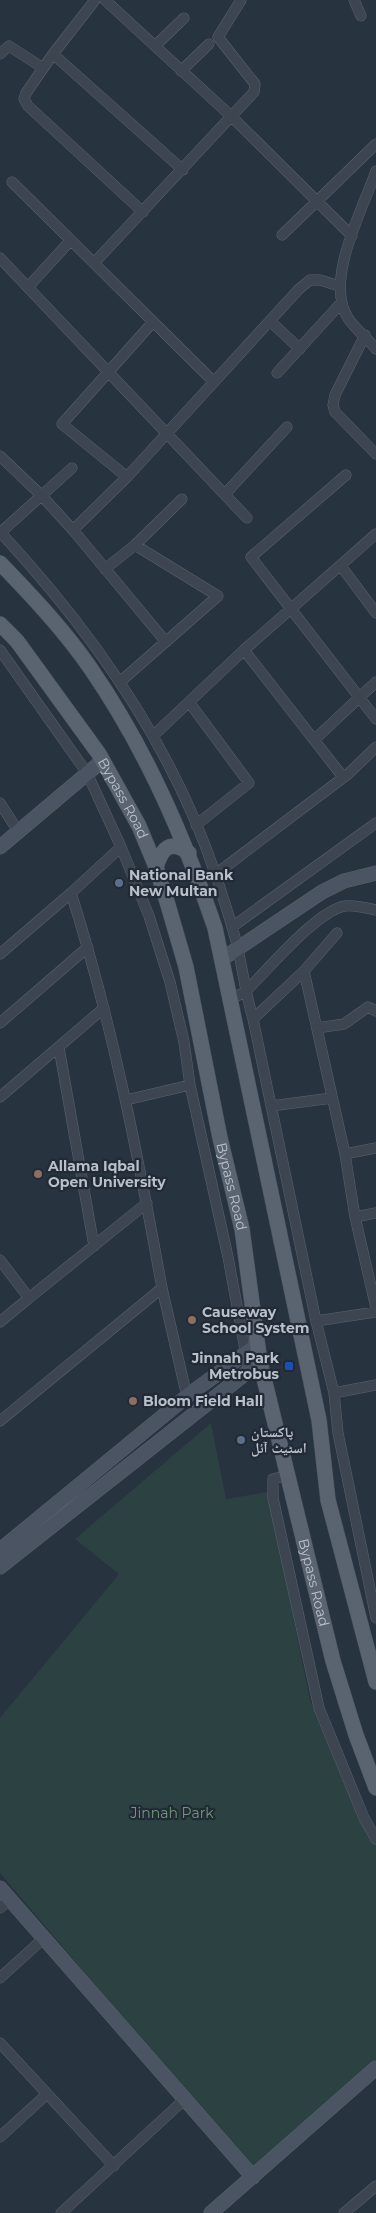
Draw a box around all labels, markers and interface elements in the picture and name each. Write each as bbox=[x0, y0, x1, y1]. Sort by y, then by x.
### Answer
street label: Bypass Road bbox=[94, 754, 152, 841]
place label: National Bank New Multan bbox=[129, 866, 234, 900]
marker: National Bank New Multan bbox=[113, 877, 125, 889]
street label: Bypass Road bbox=[212, 1141, 251, 1232]
place label: Allama Iqbal Open University bbox=[47, 1157, 166, 1191]
marker: Allama Iqbal Open University bbox=[32, 1168, 44, 1180]
place label: Causeway School System bbox=[202, 1303, 309, 1337]
marker: Causeway School System bbox=[186, 1314, 198, 1326]
place label: Jinnah Park Metrobus bbox=[191, 1349, 280, 1383]
marker: Jinnah Park Metrobus bbox=[283, 1360, 295, 1372]
place label: Bloom Field Hall bbox=[143, 1392, 263, 1410]
marker: Bloom Field Hall bbox=[127, 1395, 139, 1407]
place label: پاکستان اسٹیٹ آئل bbox=[251, 1423, 307, 1457]
marker: پاکستان اسٹیٹ آئل bbox=[235, 1434, 247, 1446]
street label: Bypass Road bbox=[294, 1537, 333, 1628]
park label: Jinnah Park bbox=[129, 1804, 214, 1822]

